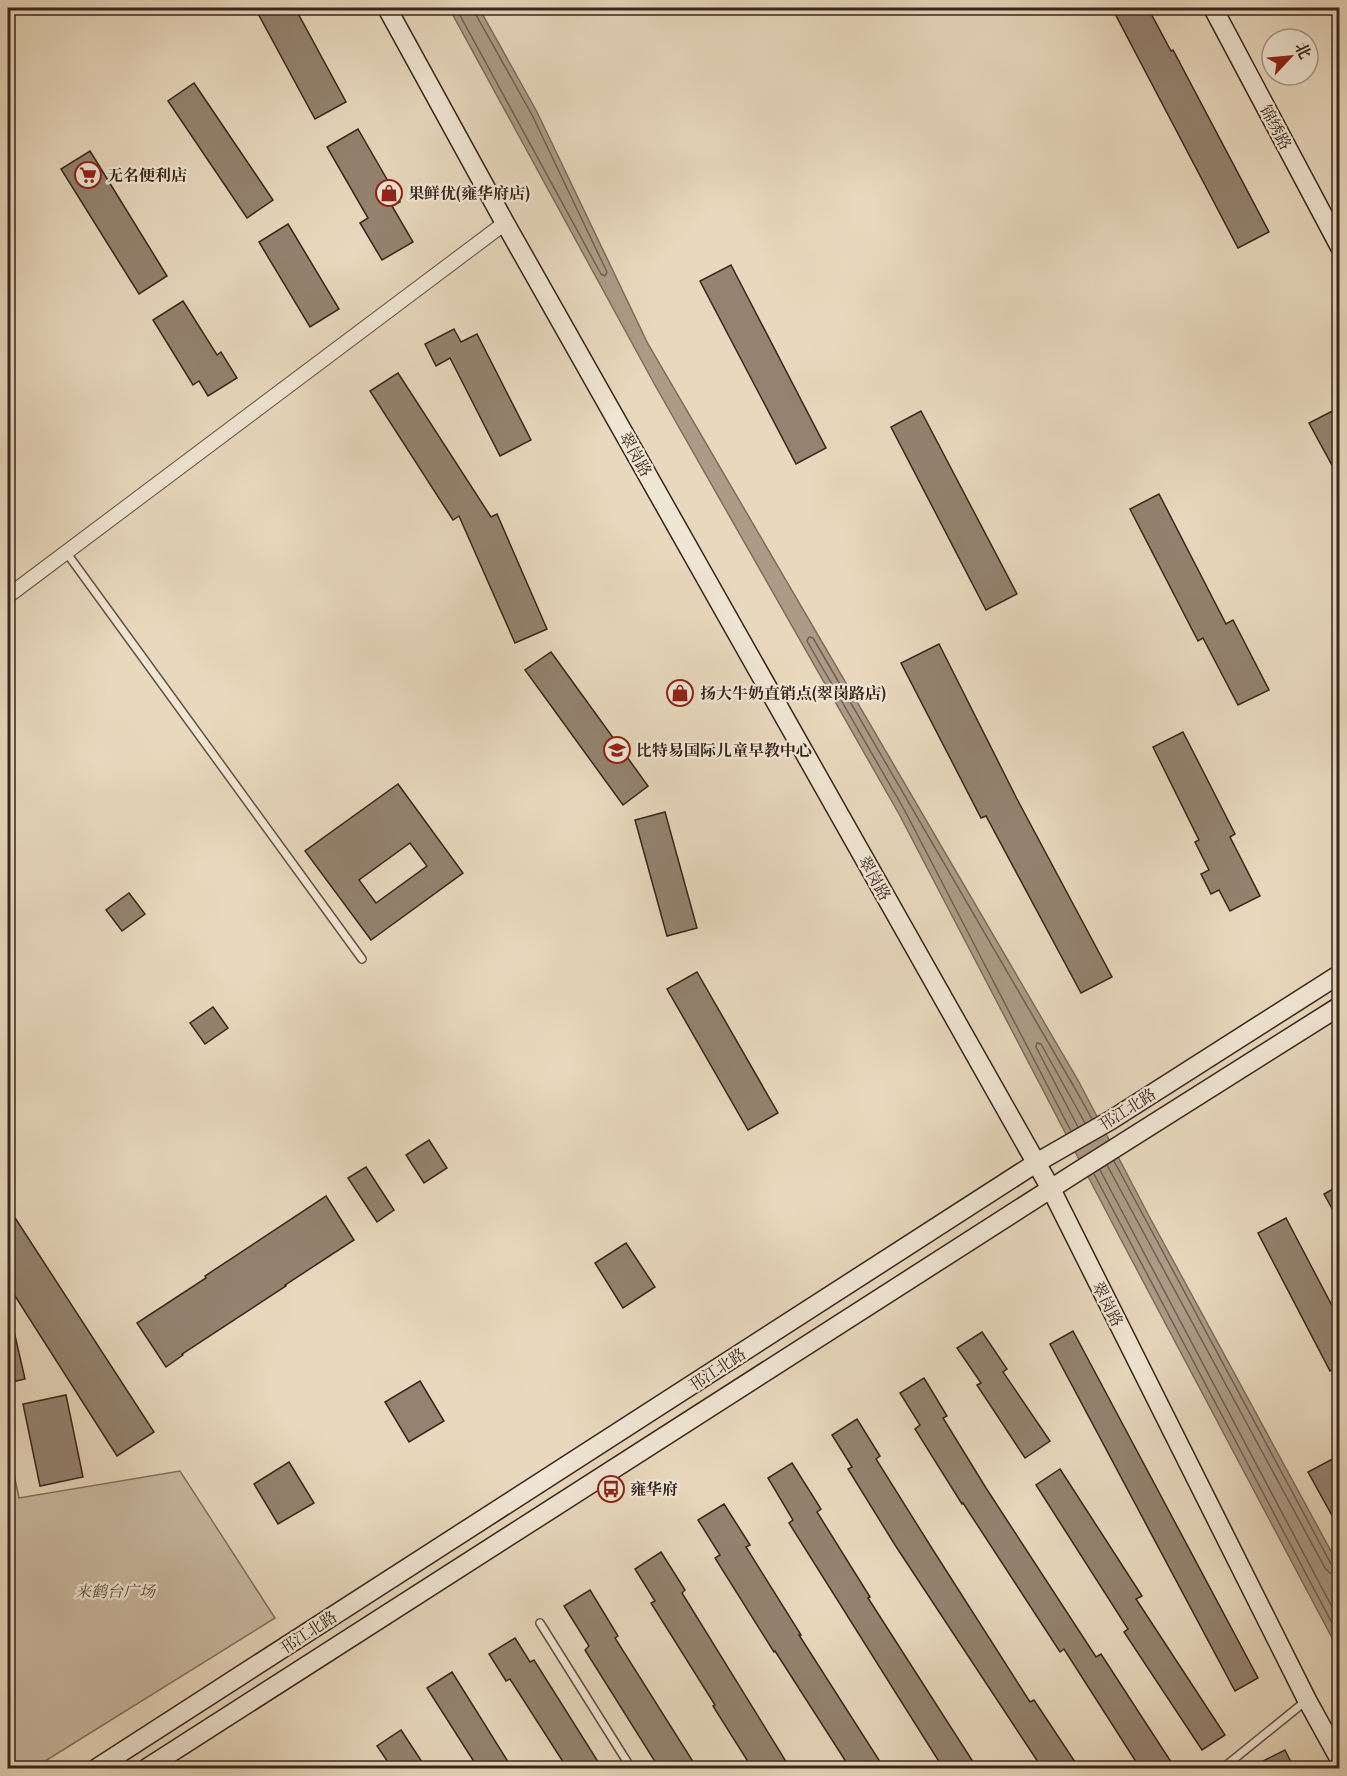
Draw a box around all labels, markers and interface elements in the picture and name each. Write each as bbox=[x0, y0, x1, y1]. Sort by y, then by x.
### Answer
north arrow bbox=[1260, 27, 1320, 87]
text: 北 bbox=[1291, 39, 1316, 62]
street label: 锦绣路 bbox=[1256, 101, 1296, 153]
supermarket icon: 无名便利店 bbox=[73, 160, 103, 190]
place label: 无名便利店 bbox=[107, 165, 187, 185]
shop icon: 果鲜优(雍华府店) bbox=[374, 178, 404, 208]
place label: 果鲜优(雍华府店) bbox=[408, 183, 530, 203]
street label: 翠岗路 bbox=[616, 428, 656, 480]
shop icon: 扬大牛奶直销点(翠岗路店) bbox=[665, 678, 695, 708]
place label: 扬大牛奶直销点(翠岗路店) bbox=[700, 683, 886, 703]
school or university icon: 比特易国际儿童早教中心 bbox=[602, 735, 632, 765]
place label: 比特易国际儿童早教中心 bbox=[636, 740, 812, 760]
street label: 翠岗路 bbox=[855, 852, 895, 904]
street label: 邗江北路 bbox=[1095, 1084, 1159, 1134]
street label: 翠岗路 bbox=[1088, 1278, 1128, 1330]
street label: 邗江北路 bbox=[685, 1343, 749, 1395]
bus stop icon: 雍华府 bbox=[596, 1474, 626, 1504]
place label: 雍华府 bbox=[630, 1479, 678, 1499]
park label: 来鹤台广场 bbox=[75, 1581, 157, 1601]
street label: 邗江北路 bbox=[276, 1606, 340, 1658]

